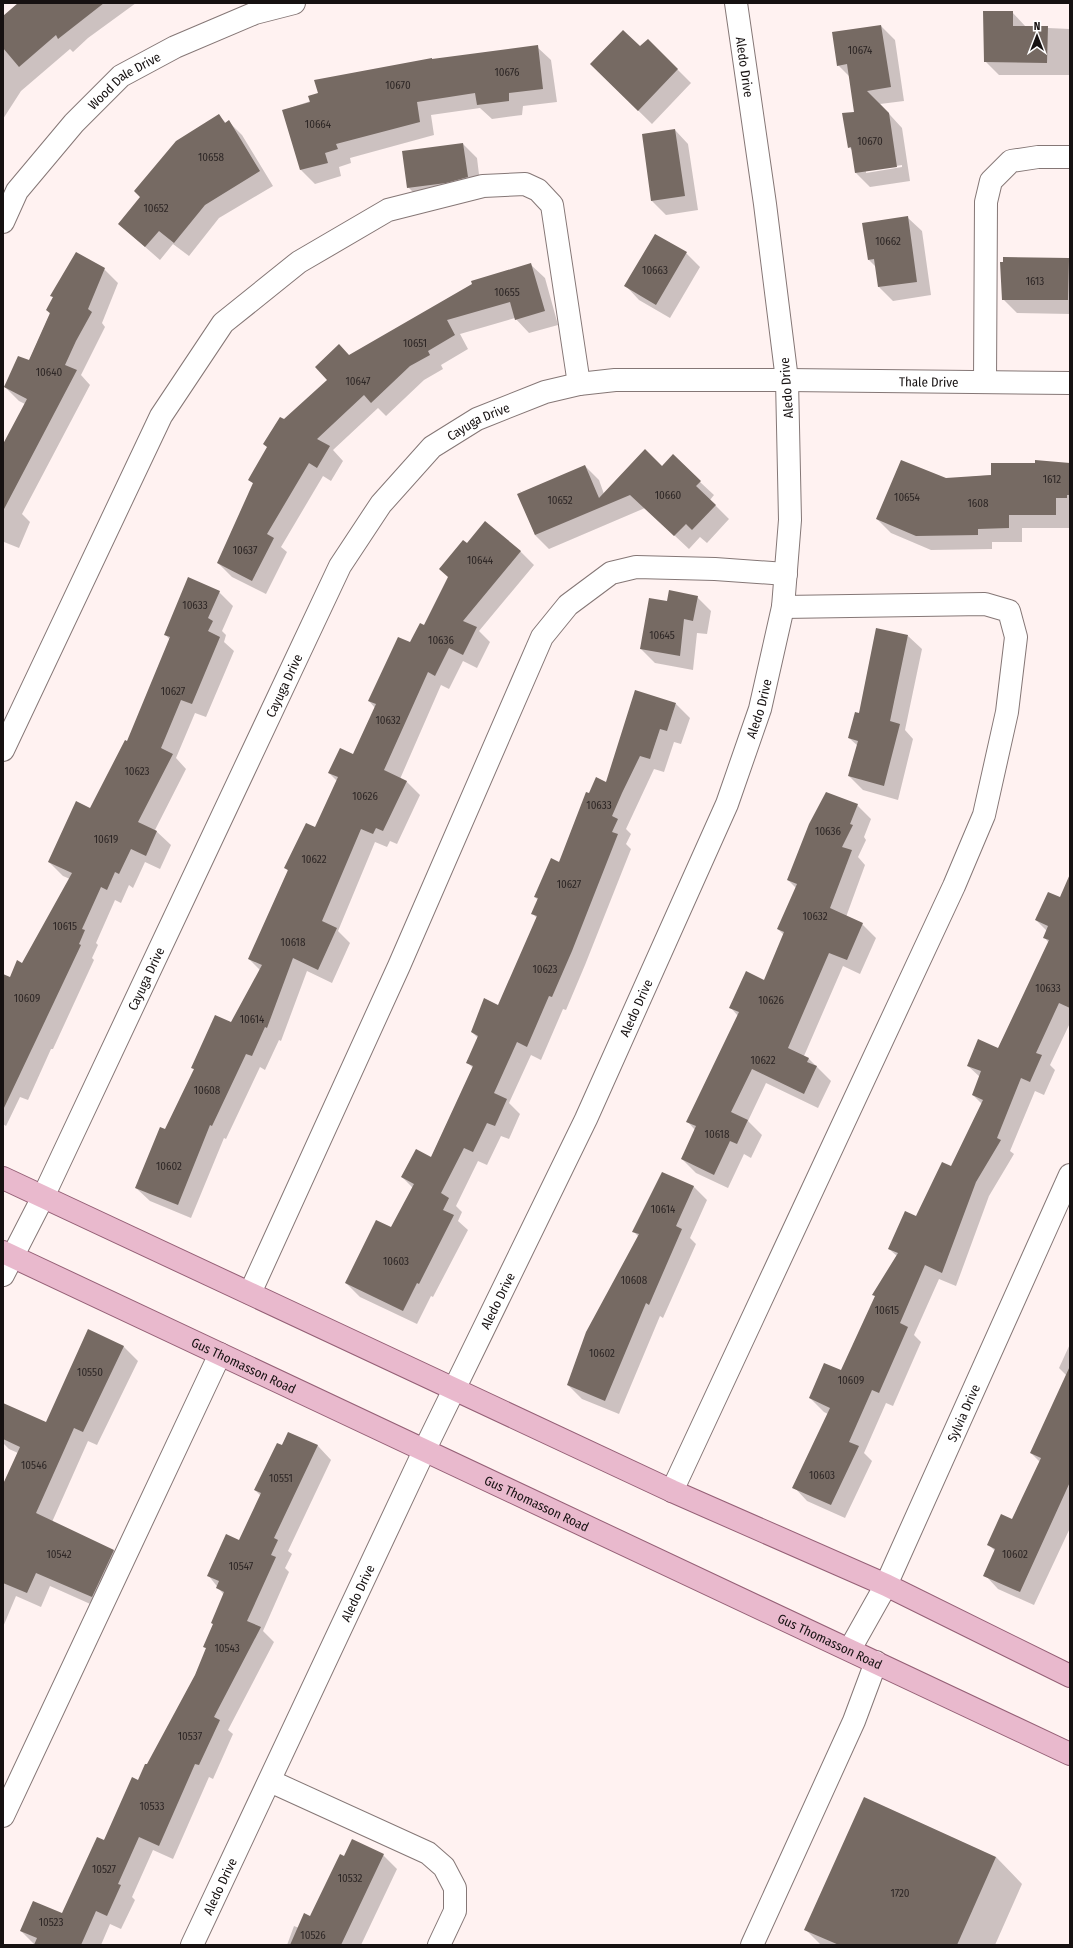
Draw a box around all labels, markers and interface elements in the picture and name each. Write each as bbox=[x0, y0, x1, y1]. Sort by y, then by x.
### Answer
north arrow bbox=[1017, 16, 1057, 56]
text: N bbox=[1034, 20, 1040, 33]
street label: Aledo Drive bbox=[733, 36, 756, 98]
house number: 10674 bbox=[848, 44, 873, 57]
street label: Wood Dale Drive bbox=[85, 49, 163, 113]
house number: 10676 bbox=[495, 66, 520, 79]
house number: 10670 bbox=[385, 79, 411, 92]
house number: 10664 bbox=[305, 118, 332, 131]
house number: 10670 bbox=[857, 135, 883, 148]
house number: 10658 bbox=[198, 151, 224, 164]
house number: 10652 bbox=[143, 202, 169, 215]
house number: 10662 bbox=[875, 235, 901, 248]
house number: 10663 bbox=[642, 264, 668, 277]
house number: 1613 bbox=[1026, 275, 1044, 288]
house number: 10655 bbox=[494, 286, 520, 299]
house number: 10651 bbox=[403, 337, 427, 350]
street label: Aledo Drive bbox=[777, 357, 796, 419]
house number: 10640 bbox=[36, 366, 63, 379]
street label: Thale Drive bbox=[899, 374, 959, 390]
house number: 10647 bbox=[345, 375, 371, 388]
street label: Cayuga Drive bbox=[444, 400, 512, 444]
house number: 1612 bbox=[1043, 473, 1061, 486]
house number: 10660 bbox=[655, 489, 682, 502]
house number: 10654 bbox=[894, 491, 921, 504]
house number: 10652 bbox=[547, 494, 573, 507]
house number: 1608 bbox=[968, 497, 989, 510]
house number: 10637 bbox=[233, 544, 258, 557]
house number: 10644 bbox=[467, 554, 494, 567]
house number: 10633 bbox=[182, 599, 208, 612]
house number: 10645 bbox=[649, 629, 675, 642]
house number: 10636 bbox=[428, 634, 454, 647]
street label: Cayuga Drive bbox=[263, 652, 306, 720]
street label: Aledo Drive bbox=[743, 678, 775, 740]
house number: 10627 bbox=[161, 685, 186, 698]
house number: 10632 bbox=[375, 714, 401, 727]
house number: 10623 bbox=[124, 765, 150, 778]
house number: 10626 bbox=[352, 790, 378, 803]
house number: 10633 bbox=[586, 799, 612, 812]
house number: 10636 bbox=[815, 825, 841, 838]
house number: 10619 bbox=[94, 833, 118, 846]
house number: 10622 bbox=[301, 853, 327, 866]
house number: 10627 bbox=[557, 878, 582, 891]
house number: 10632 bbox=[802, 910, 828, 923]
house number: 10615 bbox=[53, 920, 77, 933]
house number: 10618 bbox=[281, 936, 306, 949]
street label: Cayuga Drive bbox=[125, 945, 168, 1013]
house number: 10623 bbox=[532, 963, 558, 976]
street label: Aledo Drive bbox=[617, 977, 656, 1039]
house number: 10633 bbox=[1035, 982, 1061, 995]
house number: 10609 bbox=[14, 992, 40, 1005]
house number: 10626 bbox=[758, 994, 784, 1007]
house number: 10614 bbox=[240, 1013, 265, 1026]
house number: 10622 bbox=[750, 1054, 776, 1067]
house number: 10608 bbox=[194, 1084, 221, 1097]
house number: 10618 bbox=[705, 1128, 730, 1141]
house number: 10602 bbox=[156, 1160, 182, 1173]
house number: 10614 bbox=[651, 1203, 676, 1216]
house number: 10603 bbox=[383, 1255, 409, 1268]
street label: Aledo Drive bbox=[478, 1270, 518, 1332]
house number: 10608 bbox=[621, 1274, 648, 1287]
house number: 10615 bbox=[875, 1304, 899, 1317]
street label: Gus Thomasson Road bbox=[189, 1335, 298, 1397]
house number: 10602 bbox=[589, 1347, 615, 1360]
house number: 10550 bbox=[77, 1366, 103, 1379]
house number: 10609 bbox=[838, 1374, 864, 1387]
street label: Sylvia Drive bbox=[944, 1382, 983, 1444]
house number: 10546 bbox=[21, 1459, 47, 1472]
house number: 10603 bbox=[809, 1469, 835, 1482]
house number: 10551 bbox=[269, 1472, 293, 1485]
street label: Gus Thomasson Road bbox=[482, 1473, 591, 1535]
house number: 10542 bbox=[46, 1548, 72, 1561]
house number: 10602 bbox=[1002, 1548, 1028, 1561]
house number: 10547 bbox=[229, 1560, 254, 1573]
street label: Aledo Drive bbox=[338, 1562, 378, 1624]
street label: Gus Thomasson Road bbox=[775, 1611, 884, 1673]
house number: 10543 bbox=[214, 1642, 240, 1655]
house number: 10537 bbox=[178, 1730, 203, 1743]
house number: 10533 bbox=[140, 1800, 164, 1813]
street label: Aledo Drive bbox=[200, 1856, 240, 1917]
house number: 10527 bbox=[92, 1863, 117, 1876]
house number: 10532 bbox=[338, 1872, 363, 1885]
house number: 1720 bbox=[890, 1887, 910, 1900]
house number: 10523 bbox=[39, 1916, 63, 1929]
house number: 10526 bbox=[300, 1929, 326, 1942]

